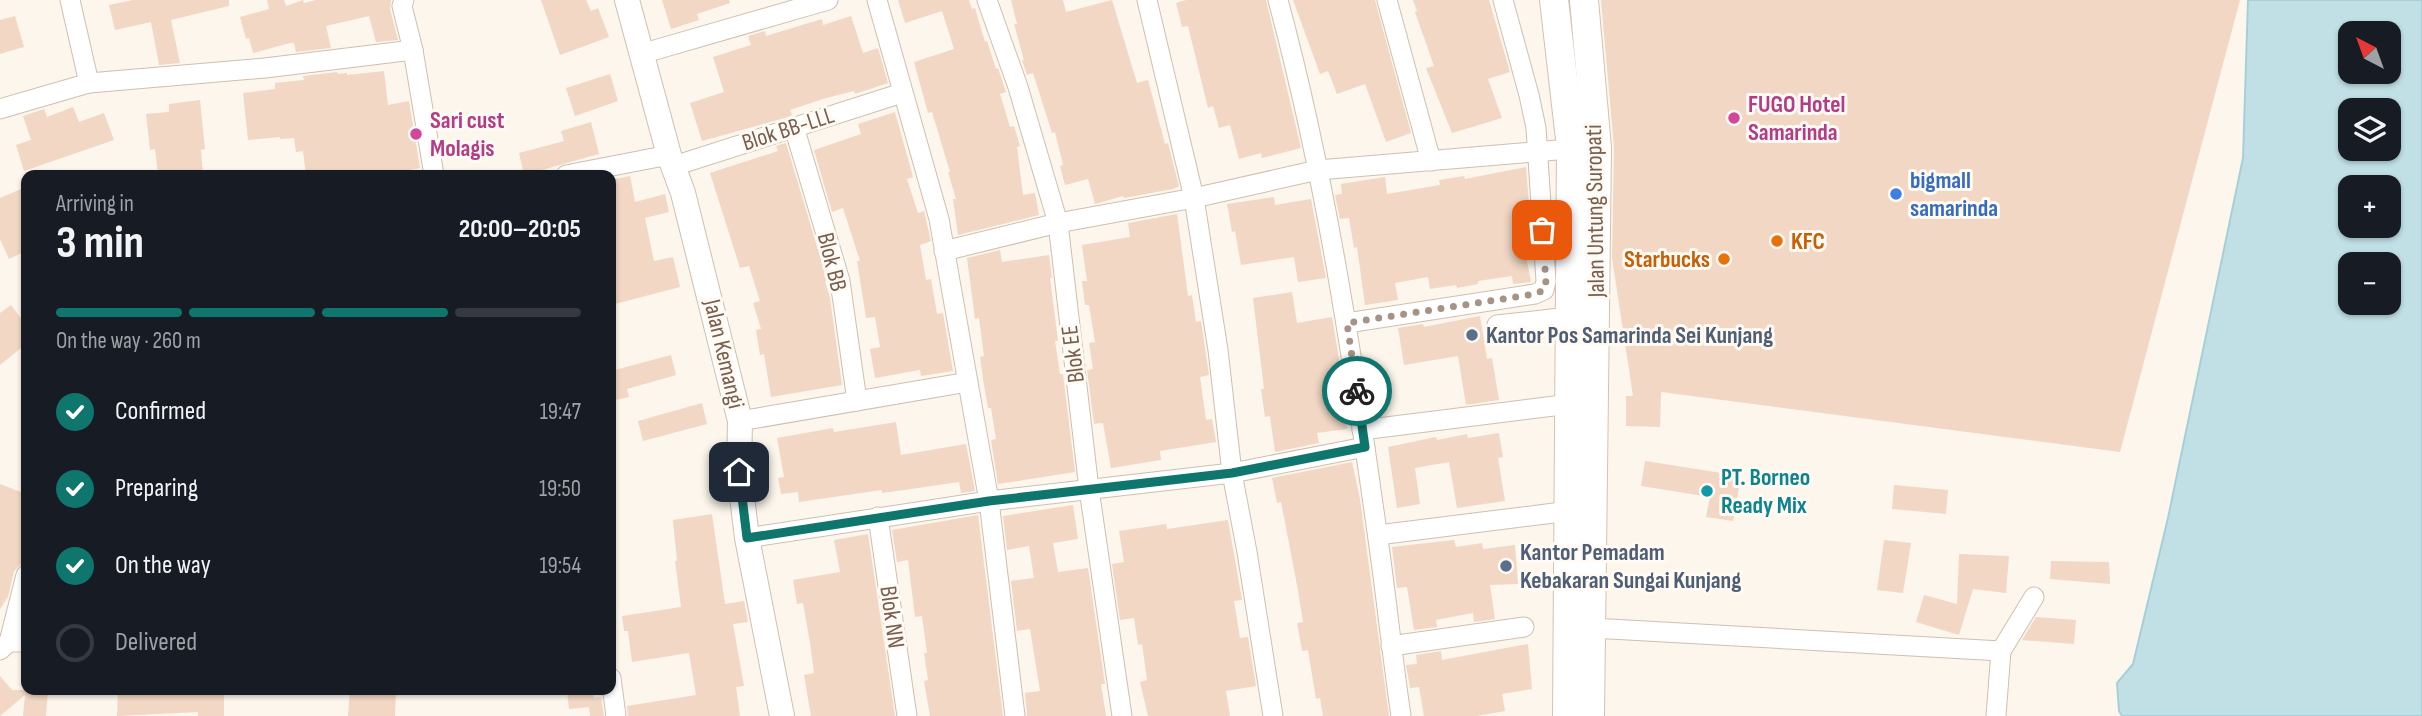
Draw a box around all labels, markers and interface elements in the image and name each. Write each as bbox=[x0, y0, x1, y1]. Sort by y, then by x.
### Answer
north arrow bbox=[2338, 21, 2401, 84]
map controls bbox=[2338, 21, 2401, 315]
place label: FUGO Hotel Samarinda bbox=[1748, 90, 1845, 147]
button: layers bbox=[2338, 98, 2401, 161]
street label: Blok BB-LLL bbox=[738, 101, 838, 157]
place label: Sari cust Molagis bbox=[430, 106, 504, 163]
marker: FUGO Hotel Samarinda bbox=[1726, 110, 1742, 126]
street label: Jalan Untung Suropati bbox=[1579, 124, 1611, 299]
marker: Sari cust Molagis bbox=[408, 126, 424, 142]
place label: bigmall samarinda bbox=[1910, 166, 1998, 223]
button: + bbox=[2338, 175, 2401, 238]
marker: bigmall samarinda bbox=[1888, 186, 1904, 202]
text: Arriving in bbox=[56, 190, 134, 218]
pin bbox=[1512, 200, 1572, 260]
icon: bag bbox=[1523, 211, 1561, 249]
text: 20:00–20:05 bbox=[459, 214, 581, 245]
text: 3 min bbox=[56, 216, 144, 271]
place label: KFC bbox=[1791, 227, 1825, 256]
street label: Blok BB bbox=[811, 230, 853, 294]
marker: KFC bbox=[1769, 233, 1785, 249]
place label: Starbucks bbox=[1624, 245, 1710, 274]
marker: Starbucks bbox=[1716, 251, 1732, 267]
button: − bbox=[2338, 252, 2401, 315]
street label: Jalan Kemangi bbox=[697, 296, 751, 411]
place label: Kantor Pos Samarinda Sei Kunjang bbox=[1486, 321, 1773, 350]
street label: Blok EE bbox=[1055, 324, 1091, 384]
text: On the way · 260 m bbox=[56, 327, 201, 355]
marker: Kantor Pos Samarinda Sei Kunjang bbox=[1464, 327, 1480, 343]
courier bbox=[1322, 356, 1392, 426]
icon: bike bbox=[1338, 372, 1376, 410]
icon: check bbox=[56, 393, 94, 431]
text: Confirmed bbox=[115, 396, 206, 427]
text: 19:47 bbox=[540, 398, 581, 426]
pin bbox=[709, 442, 769, 502]
icon: home bbox=[720, 453, 758, 491]
place label: PT. Borneo Ready Mix bbox=[1721, 463, 1810, 520]
icon: check bbox=[56, 470, 94, 508]
text: Preparing bbox=[115, 473, 198, 504]
text: 19:50 bbox=[539, 475, 581, 503]
marker: PT. Borneo Ready Mix bbox=[1699, 483, 1715, 499]
place label: Kantor Pemadam Kebakaran Sungai Kunjang bbox=[1520, 538, 1741, 595]
icon: check bbox=[56, 547, 94, 585]
text: On the way bbox=[115, 550, 211, 581]
text: 19:54 bbox=[540, 552, 581, 580]
marker: Kantor Pemadam Kebakaran Sungai Kunjang bbox=[1498, 558, 1514, 574]
street label: Blok NN bbox=[873, 584, 911, 650]
text: Delivered bbox=[115, 627, 197, 658]

